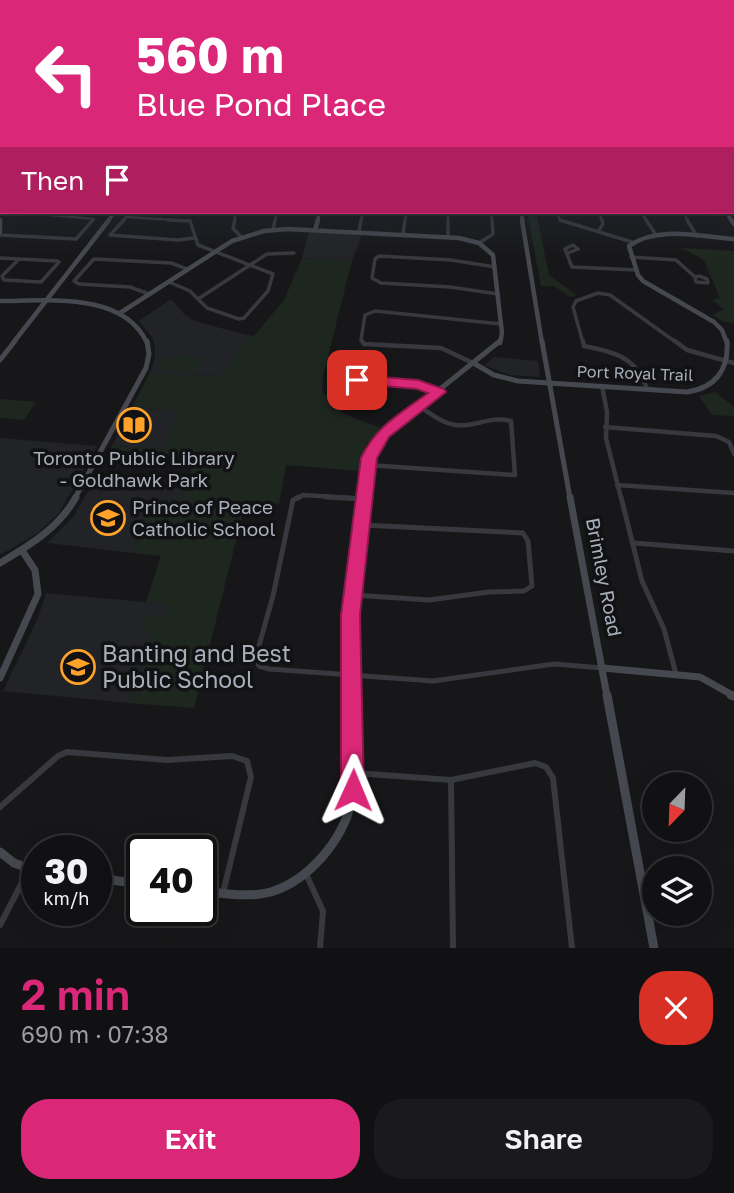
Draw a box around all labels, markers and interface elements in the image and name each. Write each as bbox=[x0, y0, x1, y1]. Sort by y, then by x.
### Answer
text: 560 m bbox=[136, 25, 284, 84]
icon: left bbox=[21, 28, 112, 119]
text: Blue Pond Place bbox=[136, 85, 386, 123]
icon: arrive bbox=[98, 161, 136, 199]
text: Then bbox=[21, 165, 84, 196]
pin bbox=[327, 350, 387, 410]
icon: arrive bbox=[338, 361, 376, 399]
street label: Port Royal Trail bbox=[576, 361, 694, 385]
library icon: Toronto Public Library - Goldhawk Park bbox=[115, 406, 153, 444]
place label: Toronto Public Library - Goldhawk Park bbox=[33, 446, 235, 491]
place label: Prince of Peace Catholic School bbox=[132, 495, 276, 540]
school or university icon: Prince of Peace Catholic School bbox=[89, 499, 127, 537]
street label: Brimley Road bbox=[582, 516, 627, 638]
place label: Banting and Best Public School bbox=[102, 639, 291, 693]
school or university icon: Banting and Best Public School bbox=[59, 648, 97, 686]
position arrow bbox=[316, 753, 390, 827]
north arrow bbox=[642, 772, 712, 842]
map controls bbox=[642, 772, 712, 926]
speed limit sign: 40 bbox=[126, 835, 217, 926]
text: 30 bbox=[44, 850, 89, 892]
button: layers bbox=[642, 856, 712, 926]
text: km/h bbox=[44, 887, 89, 909]
text: 2 min bbox=[21, 969, 130, 1019]
button: close bbox=[639, 971, 713, 1045]
text: 690 m · 07:38 bbox=[21, 1020, 168, 1048]
button: Exit bbox=[21, 1099, 360, 1179]
button: Share bbox=[374, 1099, 713, 1179]

